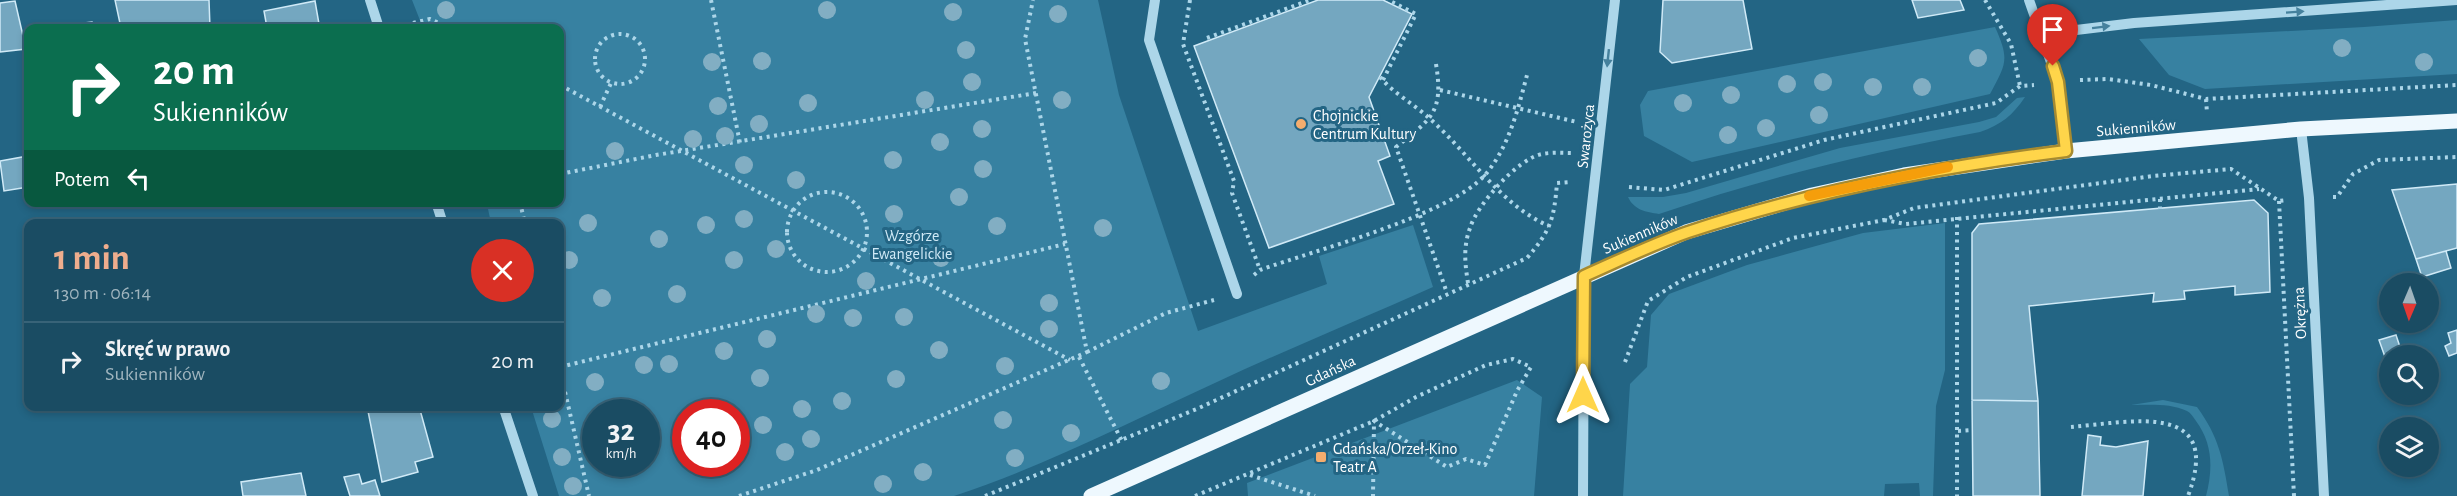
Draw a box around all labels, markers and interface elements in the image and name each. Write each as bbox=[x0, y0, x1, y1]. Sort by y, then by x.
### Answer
pin bbox=[2027, 4, 2078, 66]
one-way arrow bbox=[2286, 7, 2305, 17]
icon: arrive bbox=[2036, 13, 2069, 46]
one-way arrow bbox=[2091, 22, 2110, 31]
icon: right bbox=[54, 48, 132, 126]
one-way arrow bbox=[1604, 49, 1613, 68]
text: 20 m bbox=[153, 50, 235, 92]
text: Sukienników bbox=[153, 99, 288, 126]
street label: Swarożyca bbox=[1575, 103, 1598, 169]
place label: Chojnickie Centrum Kultury bbox=[1313, 108, 1416, 143]
marker: Chojnickie Centrum Kultury bbox=[1294, 117, 1308, 131]
street label: Sukienników bbox=[2096, 117, 2177, 139]
icon: left bbox=[122, 162, 155, 195]
text: Potem bbox=[54, 168, 110, 190]
street label: Sukienników bbox=[1600, 211, 1681, 257]
park label: Wzgórze Ewangelickie bbox=[872, 228, 952, 262]
button: close bbox=[471, 239, 534, 302]
text: 1 min bbox=[54, 240, 130, 276]
north arrow bbox=[2379, 273, 2439, 333]
map controls bbox=[2379, 273, 2439, 477]
text: 130 m · 06:14 bbox=[54, 283, 151, 303]
street label: Okrężna bbox=[2291, 286, 2309, 339]
text: Skręć w prawo bbox=[105, 338, 230, 360]
icon: right bbox=[54, 345, 87, 378]
button: search bbox=[2379, 345, 2439, 405]
text: 20 m bbox=[491, 350, 534, 372]
street label: Gdańska bbox=[1303, 352, 1358, 389]
position arrow bbox=[1551, 363, 1615, 427]
text: Sukienników bbox=[105, 364, 205, 384]
speed limit sign: 40 bbox=[672, 399, 750, 477]
text: 32 bbox=[607, 416, 635, 446]
button: layers bbox=[2379, 417, 2439, 477]
place label: Gdańska/Orzeł-Kino Teatr A bbox=[1333, 441, 1457, 475]
text: km/h bbox=[606, 446, 636, 461]
marker: Gdańska/Orzeł-Kino Teatr A bbox=[1314, 450, 1328, 464]

